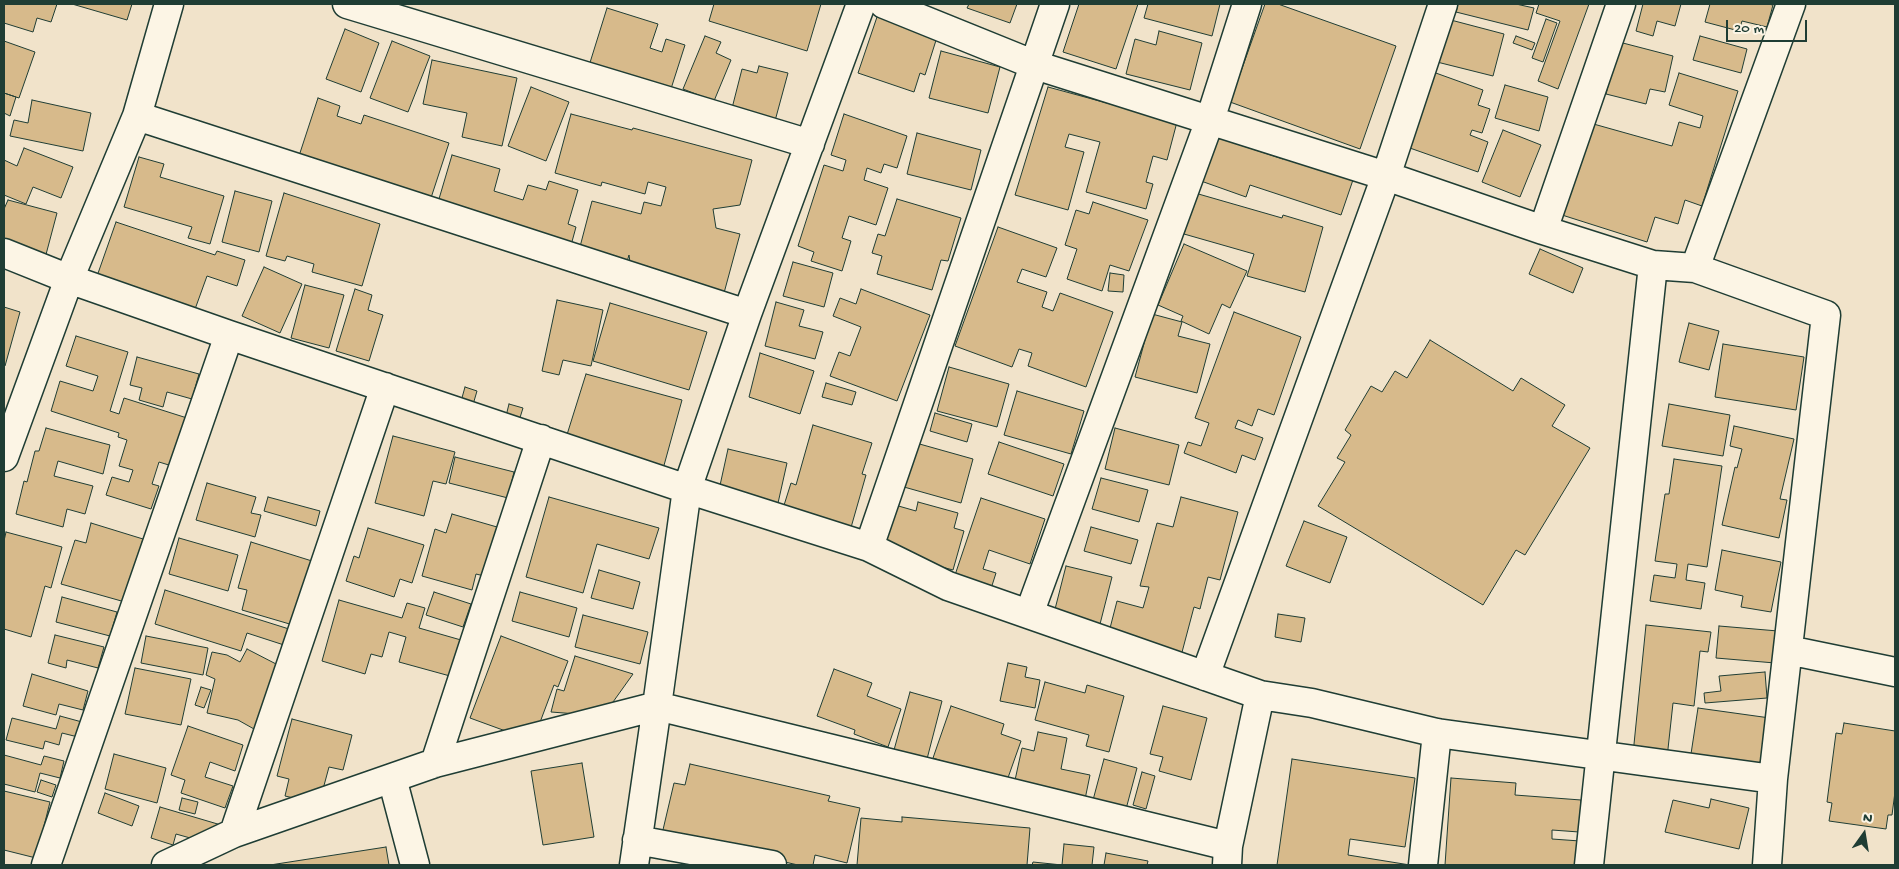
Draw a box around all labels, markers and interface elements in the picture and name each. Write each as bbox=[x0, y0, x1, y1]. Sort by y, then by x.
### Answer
scale bar bbox=[1729, 10, 1810, 42]
text: 20 m bbox=[1734, 20, 1764, 38]
north arrow bbox=[1839, 809, 1889, 859]
text: N bbox=[1861, 810, 1874, 828]

